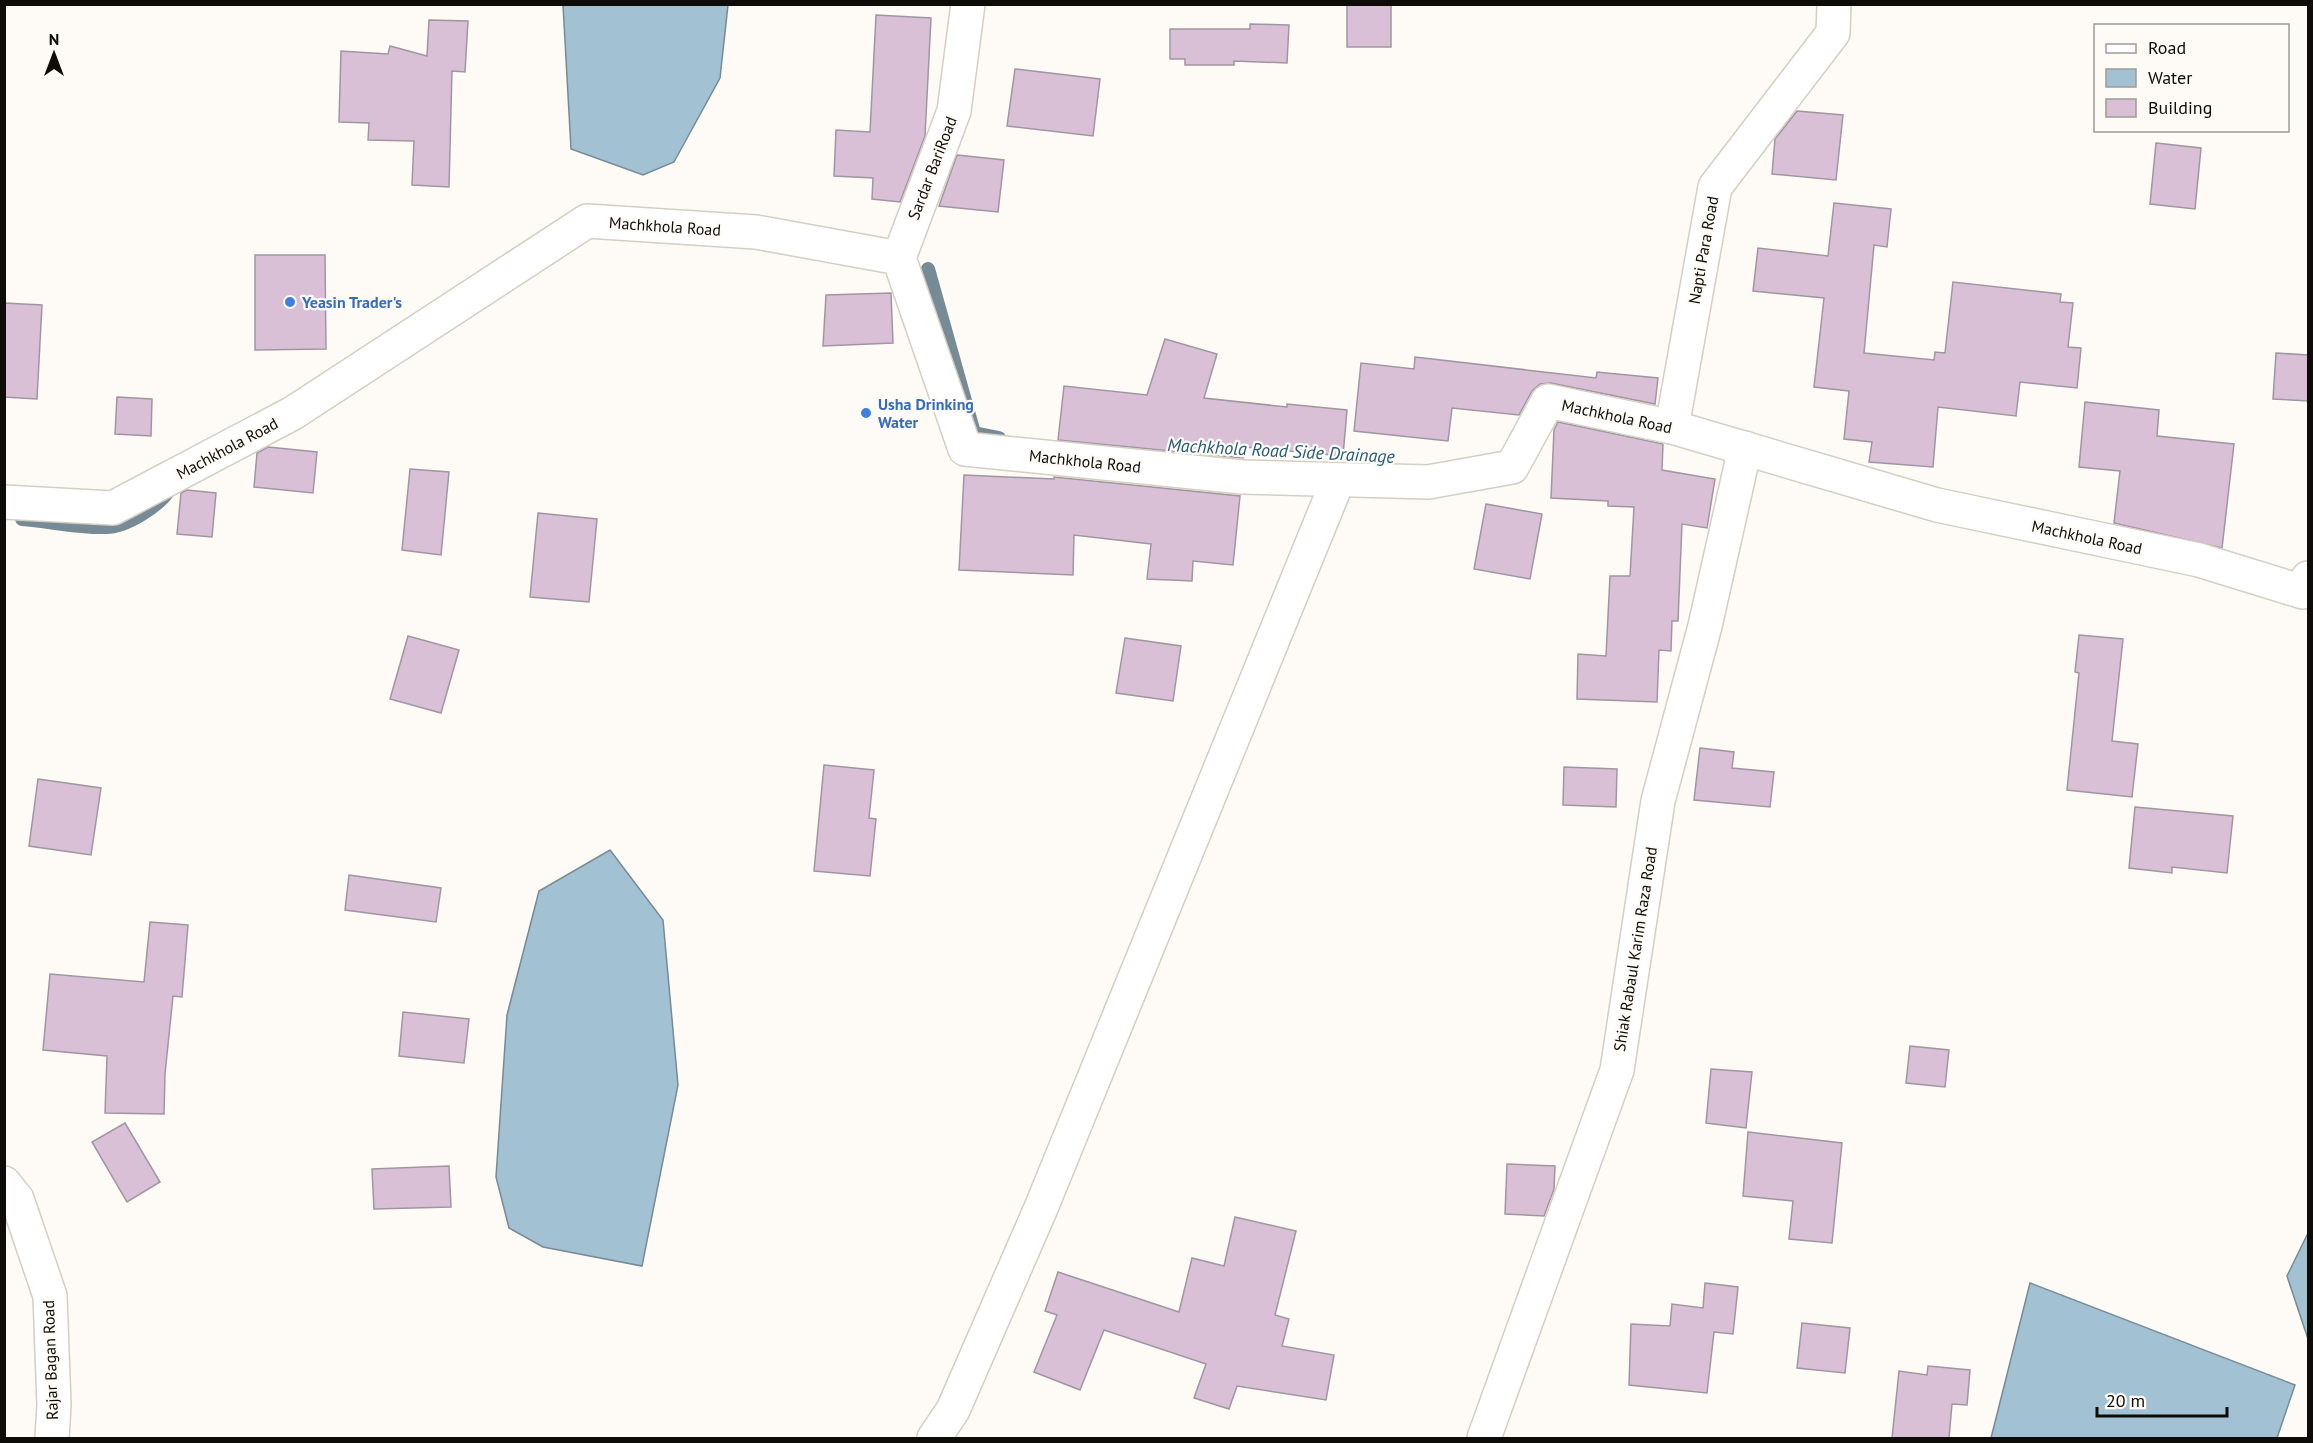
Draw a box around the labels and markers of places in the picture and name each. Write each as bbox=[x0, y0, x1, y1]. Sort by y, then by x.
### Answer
place label: Yeasin Trader's bbox=[301, 292, 402, 312]
marker: Yeasin Trader's bbox=[283, 295, 297, 309]
place label: Usha Drinking Water bbox=[878, 394, 974, 432]
marker: Usha Drinking Water bbox=[859, 406, 873, 420]

